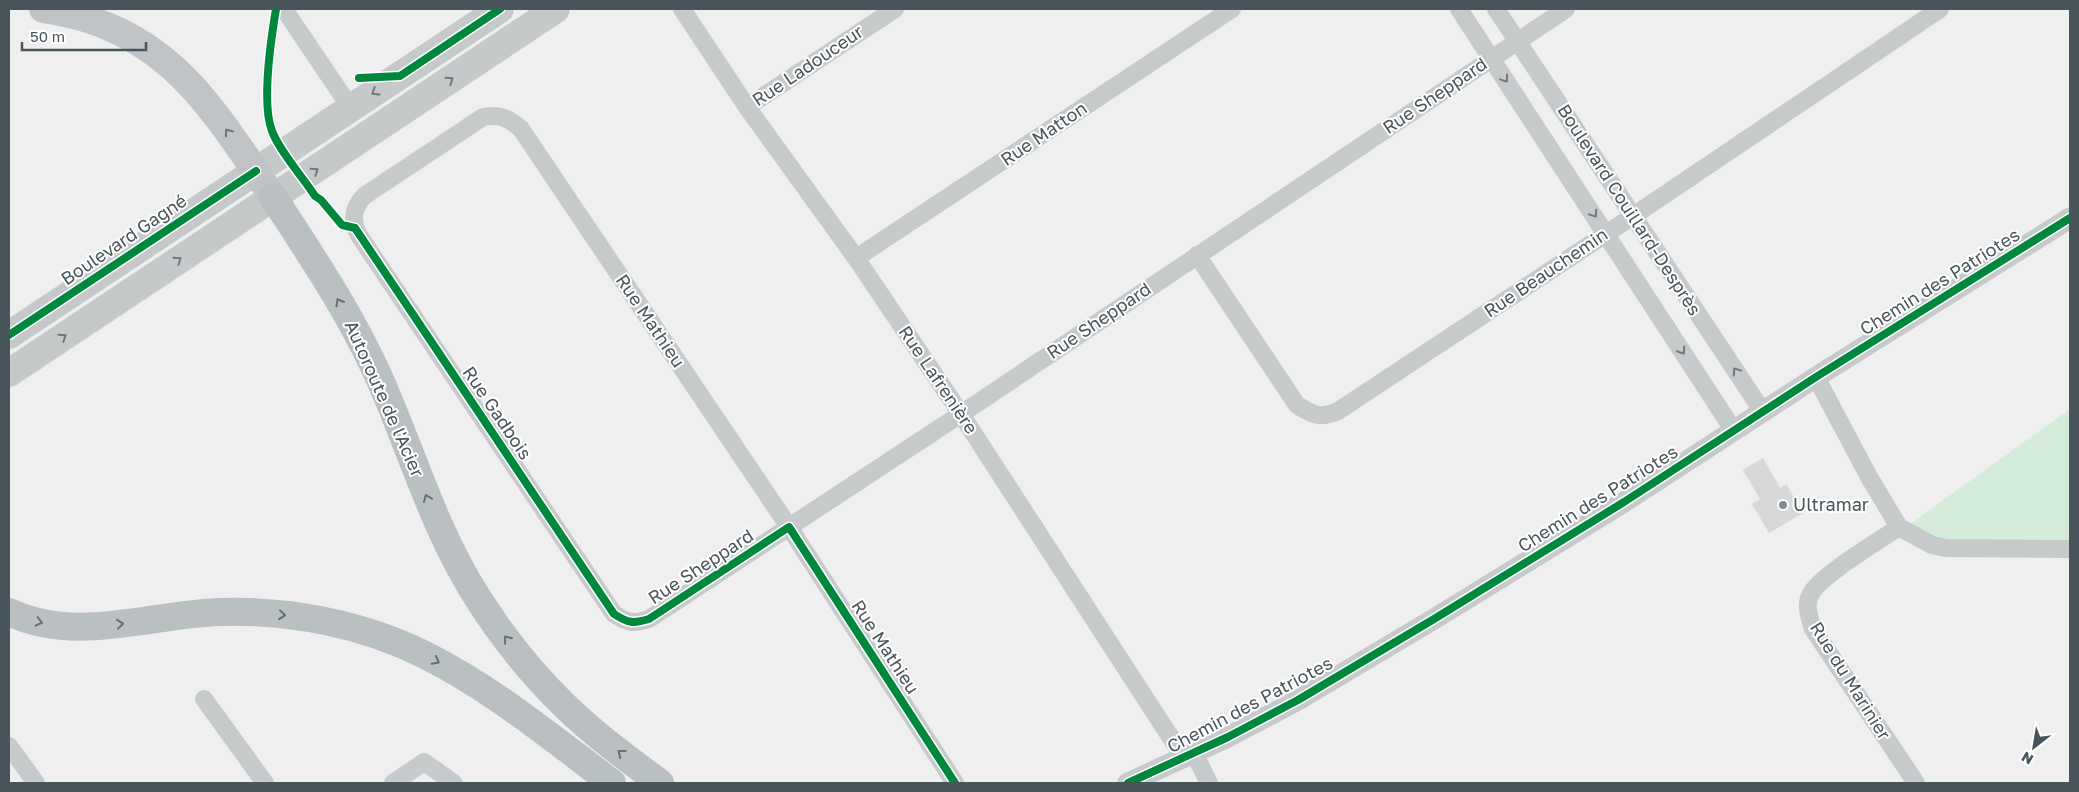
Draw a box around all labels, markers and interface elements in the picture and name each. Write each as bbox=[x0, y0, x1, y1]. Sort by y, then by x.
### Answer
scale bar bbox=[22, 20, 146, 52]
street label: Rue Ladouceur bbox=[748, 20, 867, 110]
text: 50 m bbox=[30, 27, 65, 45]
street label: Rue Sheppard bbox=[1378, 52, 1491, 138]
one-way arrow bbox=[1498, 74, 1508, 83]
one-way arrow bbox=[444, 77, 453, 86]
one-way arrow bbox=[372, 85, 381, 95]
street label: Rue Matton bbox=[996, 96, 1091, 170]
street label: Boulevard Couillard-Desprès bbox=[1553, 100, 1706, 319]
one-way arrow bbox=[225, 128, 234, 137]
one-way arrow bbox=[309, 168, 319, 177]
street label: Boulevard Gagné bbox=[56, 189, 191, 289]
one-way arrow bbox=[1588, 209, 1598, 218]
street label: Rue Beauchemin bbox=[1479, 223, 1611, 322]
street label: Chemin des Patriotes bbox=[1856, 223, 2023, 339]
one-way arrow bbox=[172, 257, 182, 266]
street label: Rue Mathieu bbox=[612, 270, 690, 371]
street label: Rue Sheppard bbox=[1042, 277, 1155, 363]
one-way arrow bbox=[336, 298, 346, 307]
street label: Autoroute de l'Acier bbox=[341, 317, 429, 480]
street label: Rue Lafrenière bbox=[895, 321, 983, 438]
one-way arrow bbox=[57, 334, 67, 343]
one-way arrow bbox=[1676, 345, 1685, 355]
street label: Rue Gadbois bbox=[459, 362, 537, 463]
one-way arrow bbox=[1733, 368, 1742, 377]
street label: Chemin des Patriotes bbox=[1514, 440, 1681, 556]
place label: Ultramar bbox=[1793, 493, 1869, 515]
one-way arrow bbox=[423, 494, 433, 502]
marker: Ultramar bbox=[1777, 499, 1789, 511]
street label: Rue Sheppard bbox=[644, 524, 757, 608]
street label: Rue Mathieu bbox=[847, 595, 924, 698]
one-way arrow bbox=[278, 609, 286, 620]
one-way arrow bbox=[35, 617, 43, 627]
street label: Rue du Marinier bbox=[1806, 617, 1896, 744]
one-way arrow bbox=[117, 619, 125, 630]
one-way arrow bbox=[504, 635, 513, 645]
street label: Chemin des Patriotes bbox=[1163, 651, 1336, 757]
one-way arrow bbox=[431, 655, 440, 665]
north arrow bbox=[2009, 722, 2059, 772]
text: N bbox=[2018, 749, 2036, 769]
one-way arrow bbox=[618, 751, 627, 759]

